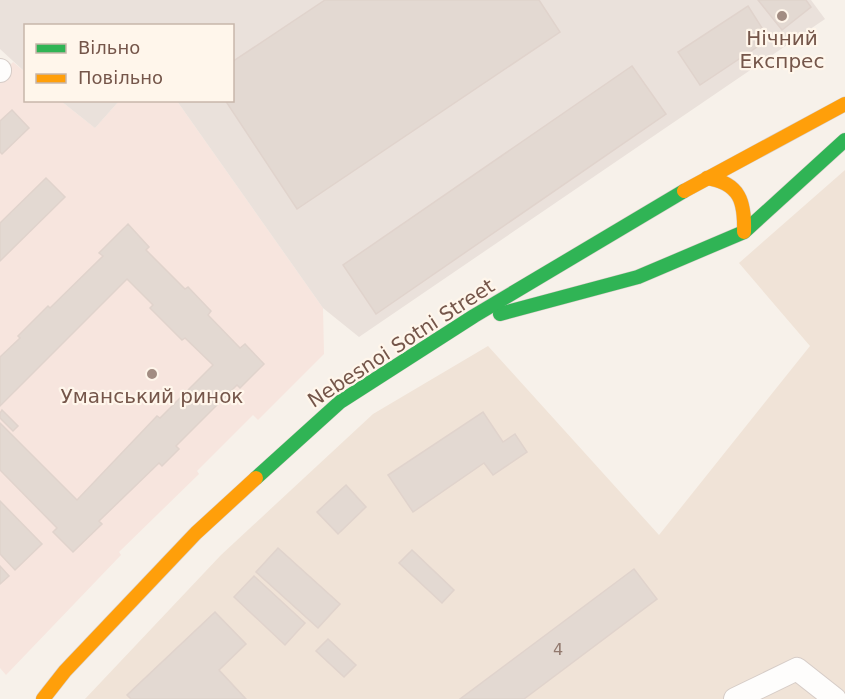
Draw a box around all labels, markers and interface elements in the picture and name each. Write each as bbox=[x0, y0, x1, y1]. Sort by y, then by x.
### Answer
marker: Нічний Експрес bbox=[775, 9, 789, 23]
legend bbox=[24, 24, 234, 102]
place label: Нічний Експрес bbox=[740, 26, 824, 73]
text: Вільно bbox=[78, 37, 140, 58]
text: Повільно bbox=[78, 67, 163, 88]
street label: Nebesnoi Sotni Street bbox=[303, 274, 499, 412]
marker: Уманський ринок bbox=[145, 367, 159, 381]
place label: Уманський ринок bbox=[61, 384, 243, 408]
house number: 4 bbox=[553, 640, 563, 659]

